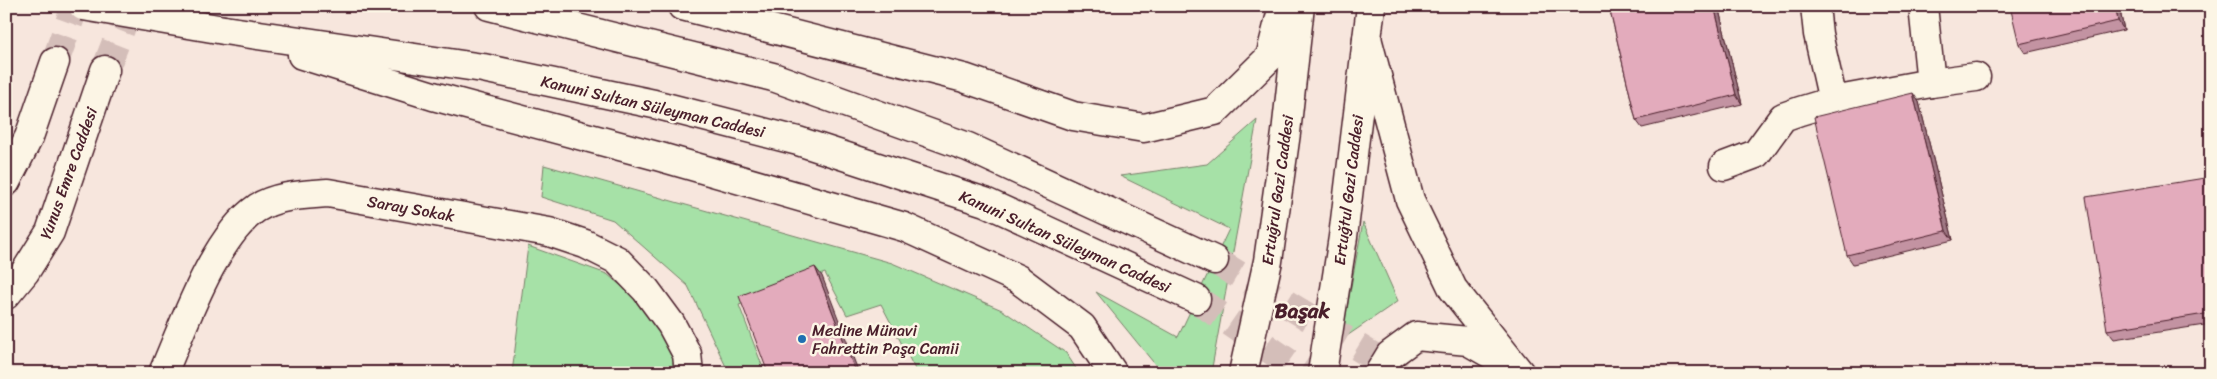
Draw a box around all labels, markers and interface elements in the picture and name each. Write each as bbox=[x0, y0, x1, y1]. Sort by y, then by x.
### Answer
street label: Kanuni Sultan Süleyman Caddesi bbox=[538, 67, 768, 147]
street label: Yunus Emre Caddesi bbox=[31, 102, 106, 243]
street label: Ertuğrul Gazi Caddesi bbox=[1253, 112, 1302, 267]
street label: Ertuğtul Gazi Caddesi bbox=[1325, 113, 1372, 267]
street label: Kanuni Sultan Süleyman Caddesi bbox=[954, 182, 1176, 302]
street label: Saray Sokak bbox=[365, 187, 457, 231]
district label: Başak bbox=[1274, 292, 1330, 330]
place label: Medine Münavi Fahrettin Paşa Camii bbox=[812, 316, 959, 363]
marker: Medine Münavi Fahrettin Paşa Camii bbox=[796, 333, 808, 345]

